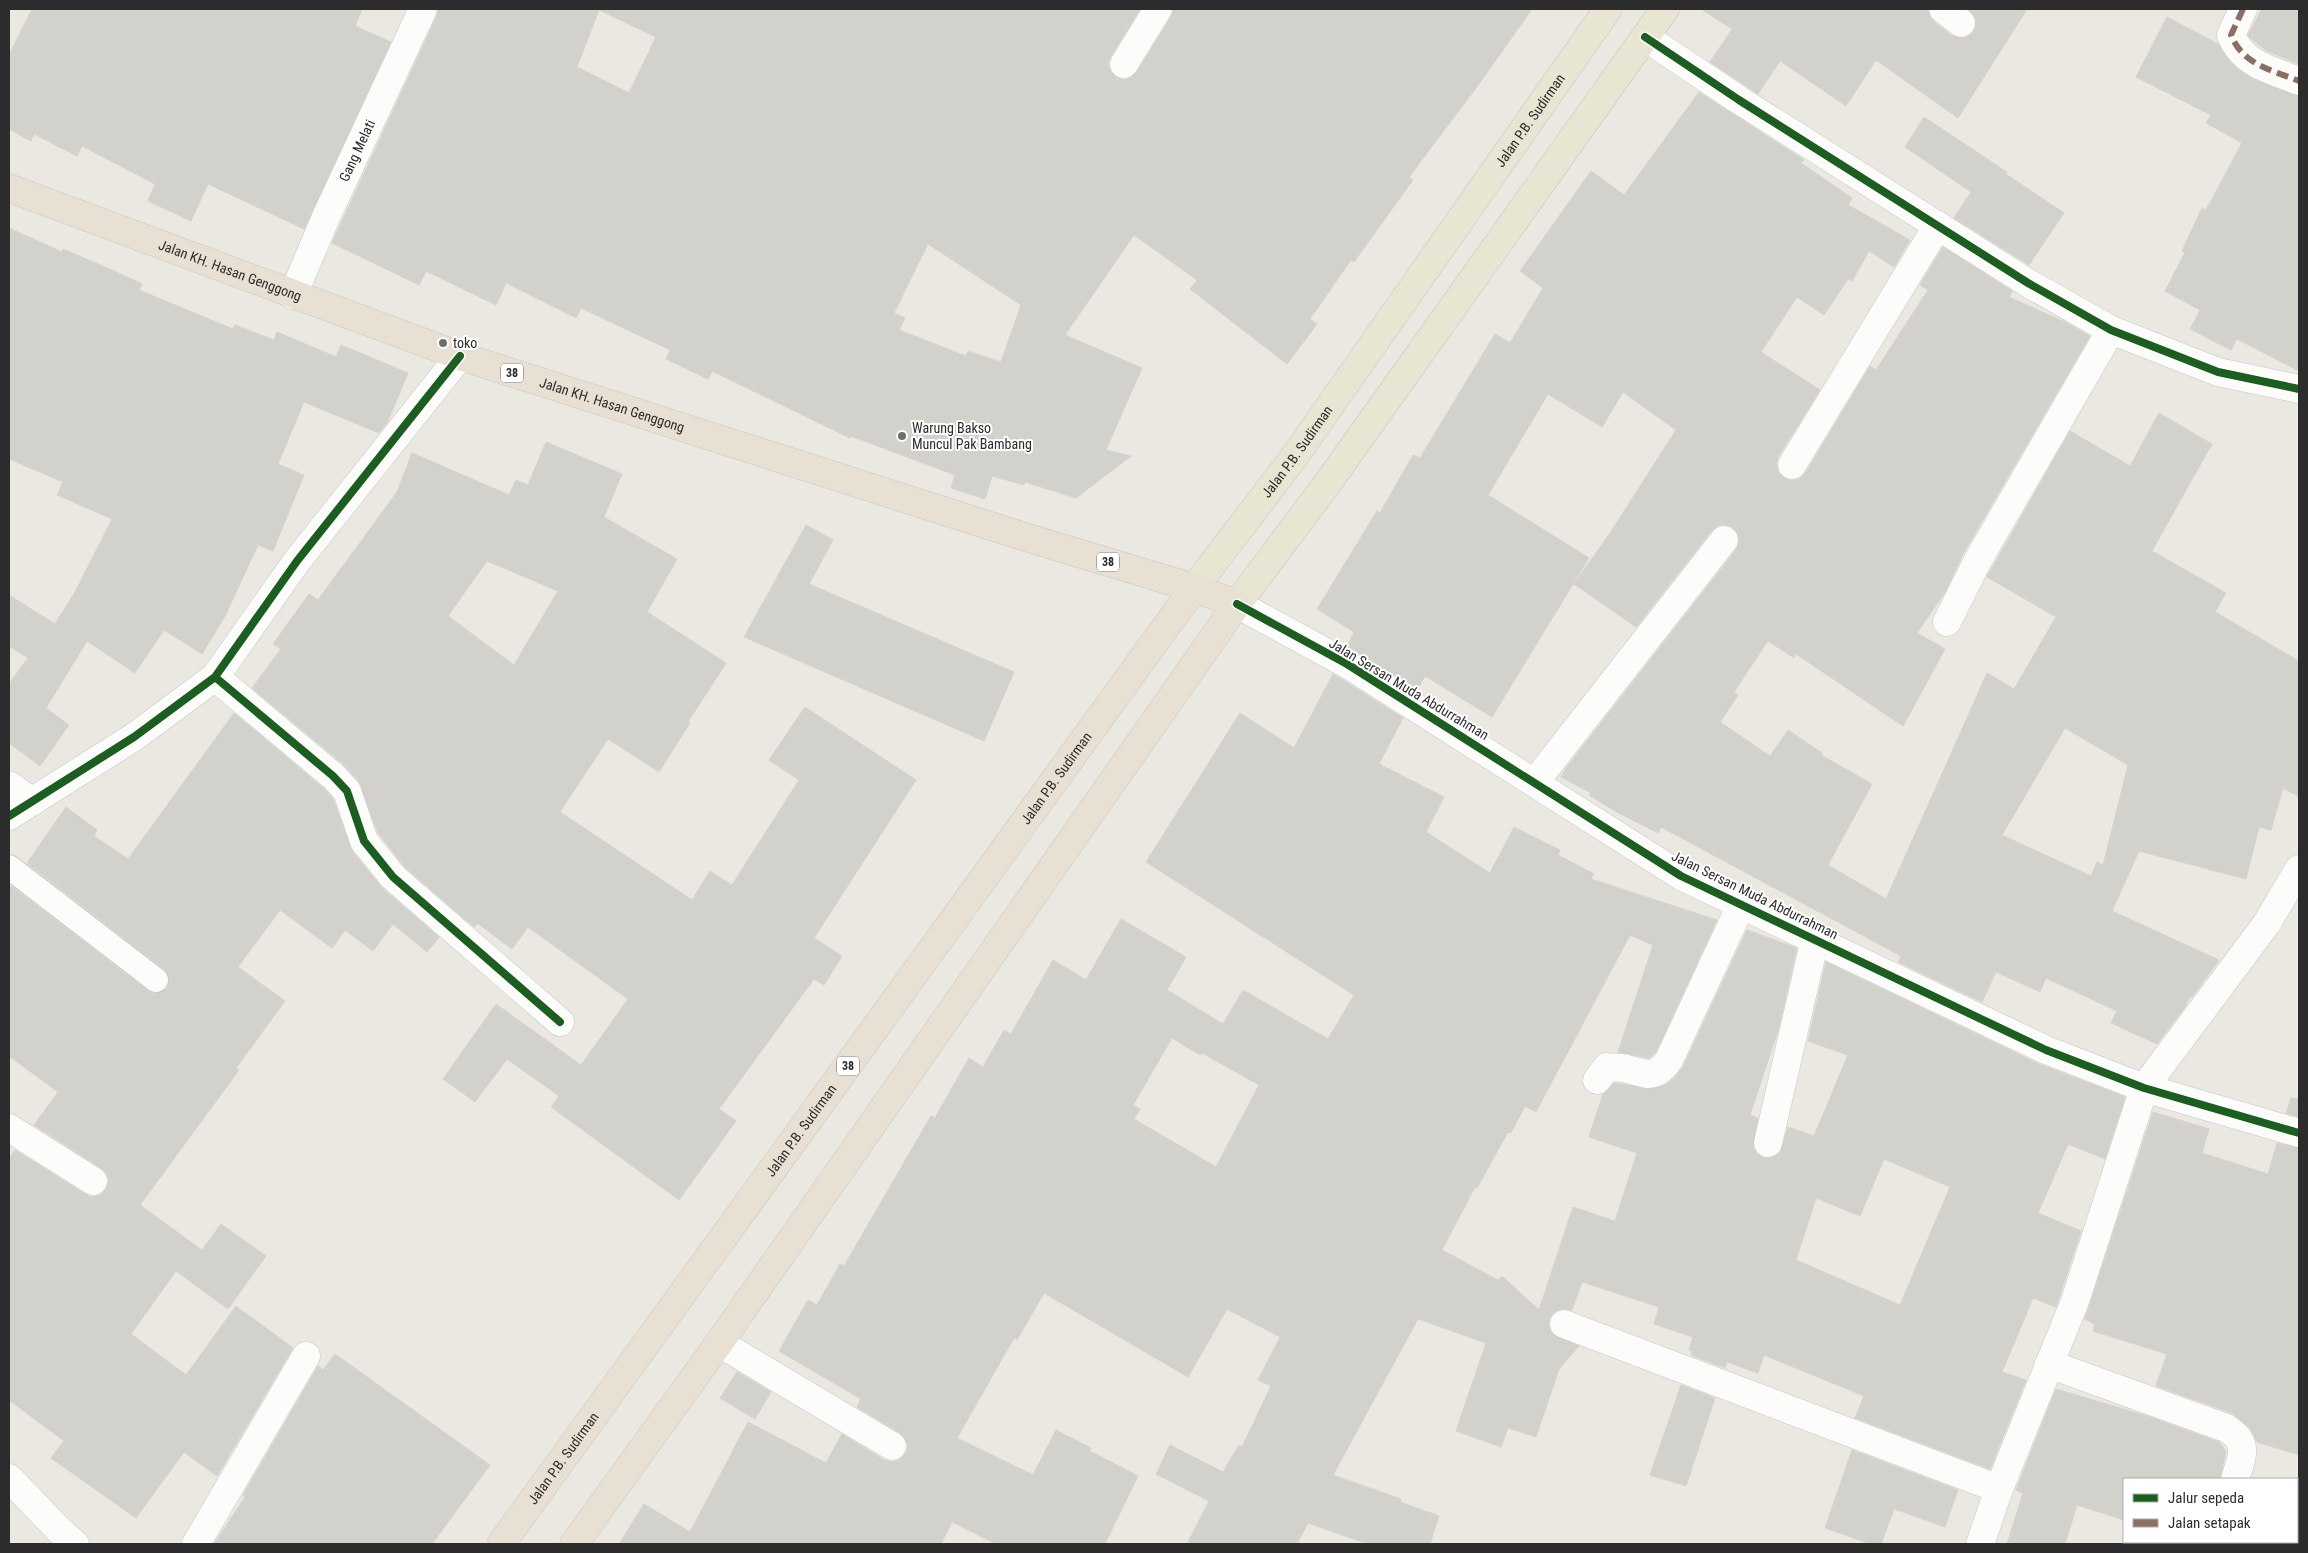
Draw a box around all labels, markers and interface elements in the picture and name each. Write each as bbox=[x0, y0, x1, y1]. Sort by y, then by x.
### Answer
street label: Jalan P.B. Sudirman bbox=[1492, 71, 1568, 170]
street label: Gang Melati bbox=[336, 117, 378, 184]
street label: Jalan KH. Hasan Genggong bbox=[156, 236, 304, 304]
place label: toko bbox=[453, 335, 477, 351]
marker: toko bbox=[437, 337, 449, 349]
road number: 38 bbox=[501, 363, 523, 382]
street label: Jalan KH. Hasan Genggong bbox=[538, 374, 687, 435]
street label: Jalan P.B. Sudirman bbox=[1258, 402, 1336, 501]
place label: Warung Bakso Muncul Pak Bambang bbox=[912, 420, 1032, 452]
marker: Warung Bakso Muncul Pak Bambang bbox=[896, 430, 908, 442]
road number: 38 bbox=[1097, 552, 1119, 572]
street label: Jalan Sersan Muda Abdurrahman bbox=[1326, 635, 1492, 743]
street label: Jalan P.B. Sudirman bbox=[1018, 729, 1095, 827]
street label: Jalan Sersan Muda Abdurrahman bbox=[1669, 848, 1841, 942]
road number: 38 bbox=[837, 1056, 859, 1076]
street label: Jalan P.B. Sudirman bbox=[762, 1081, 840, 1179]
street label: Jalan P.B. Sudirman bbox=[525, 1409, 602, 1507]
legend bbox=[2123, 1478, 2298, 1543]
text: Jalur sepeda bbox=[2168, 1489, 2244, 1507]
text: Jalan setapak bbox=[2168, 1514, 2251, 1532]

